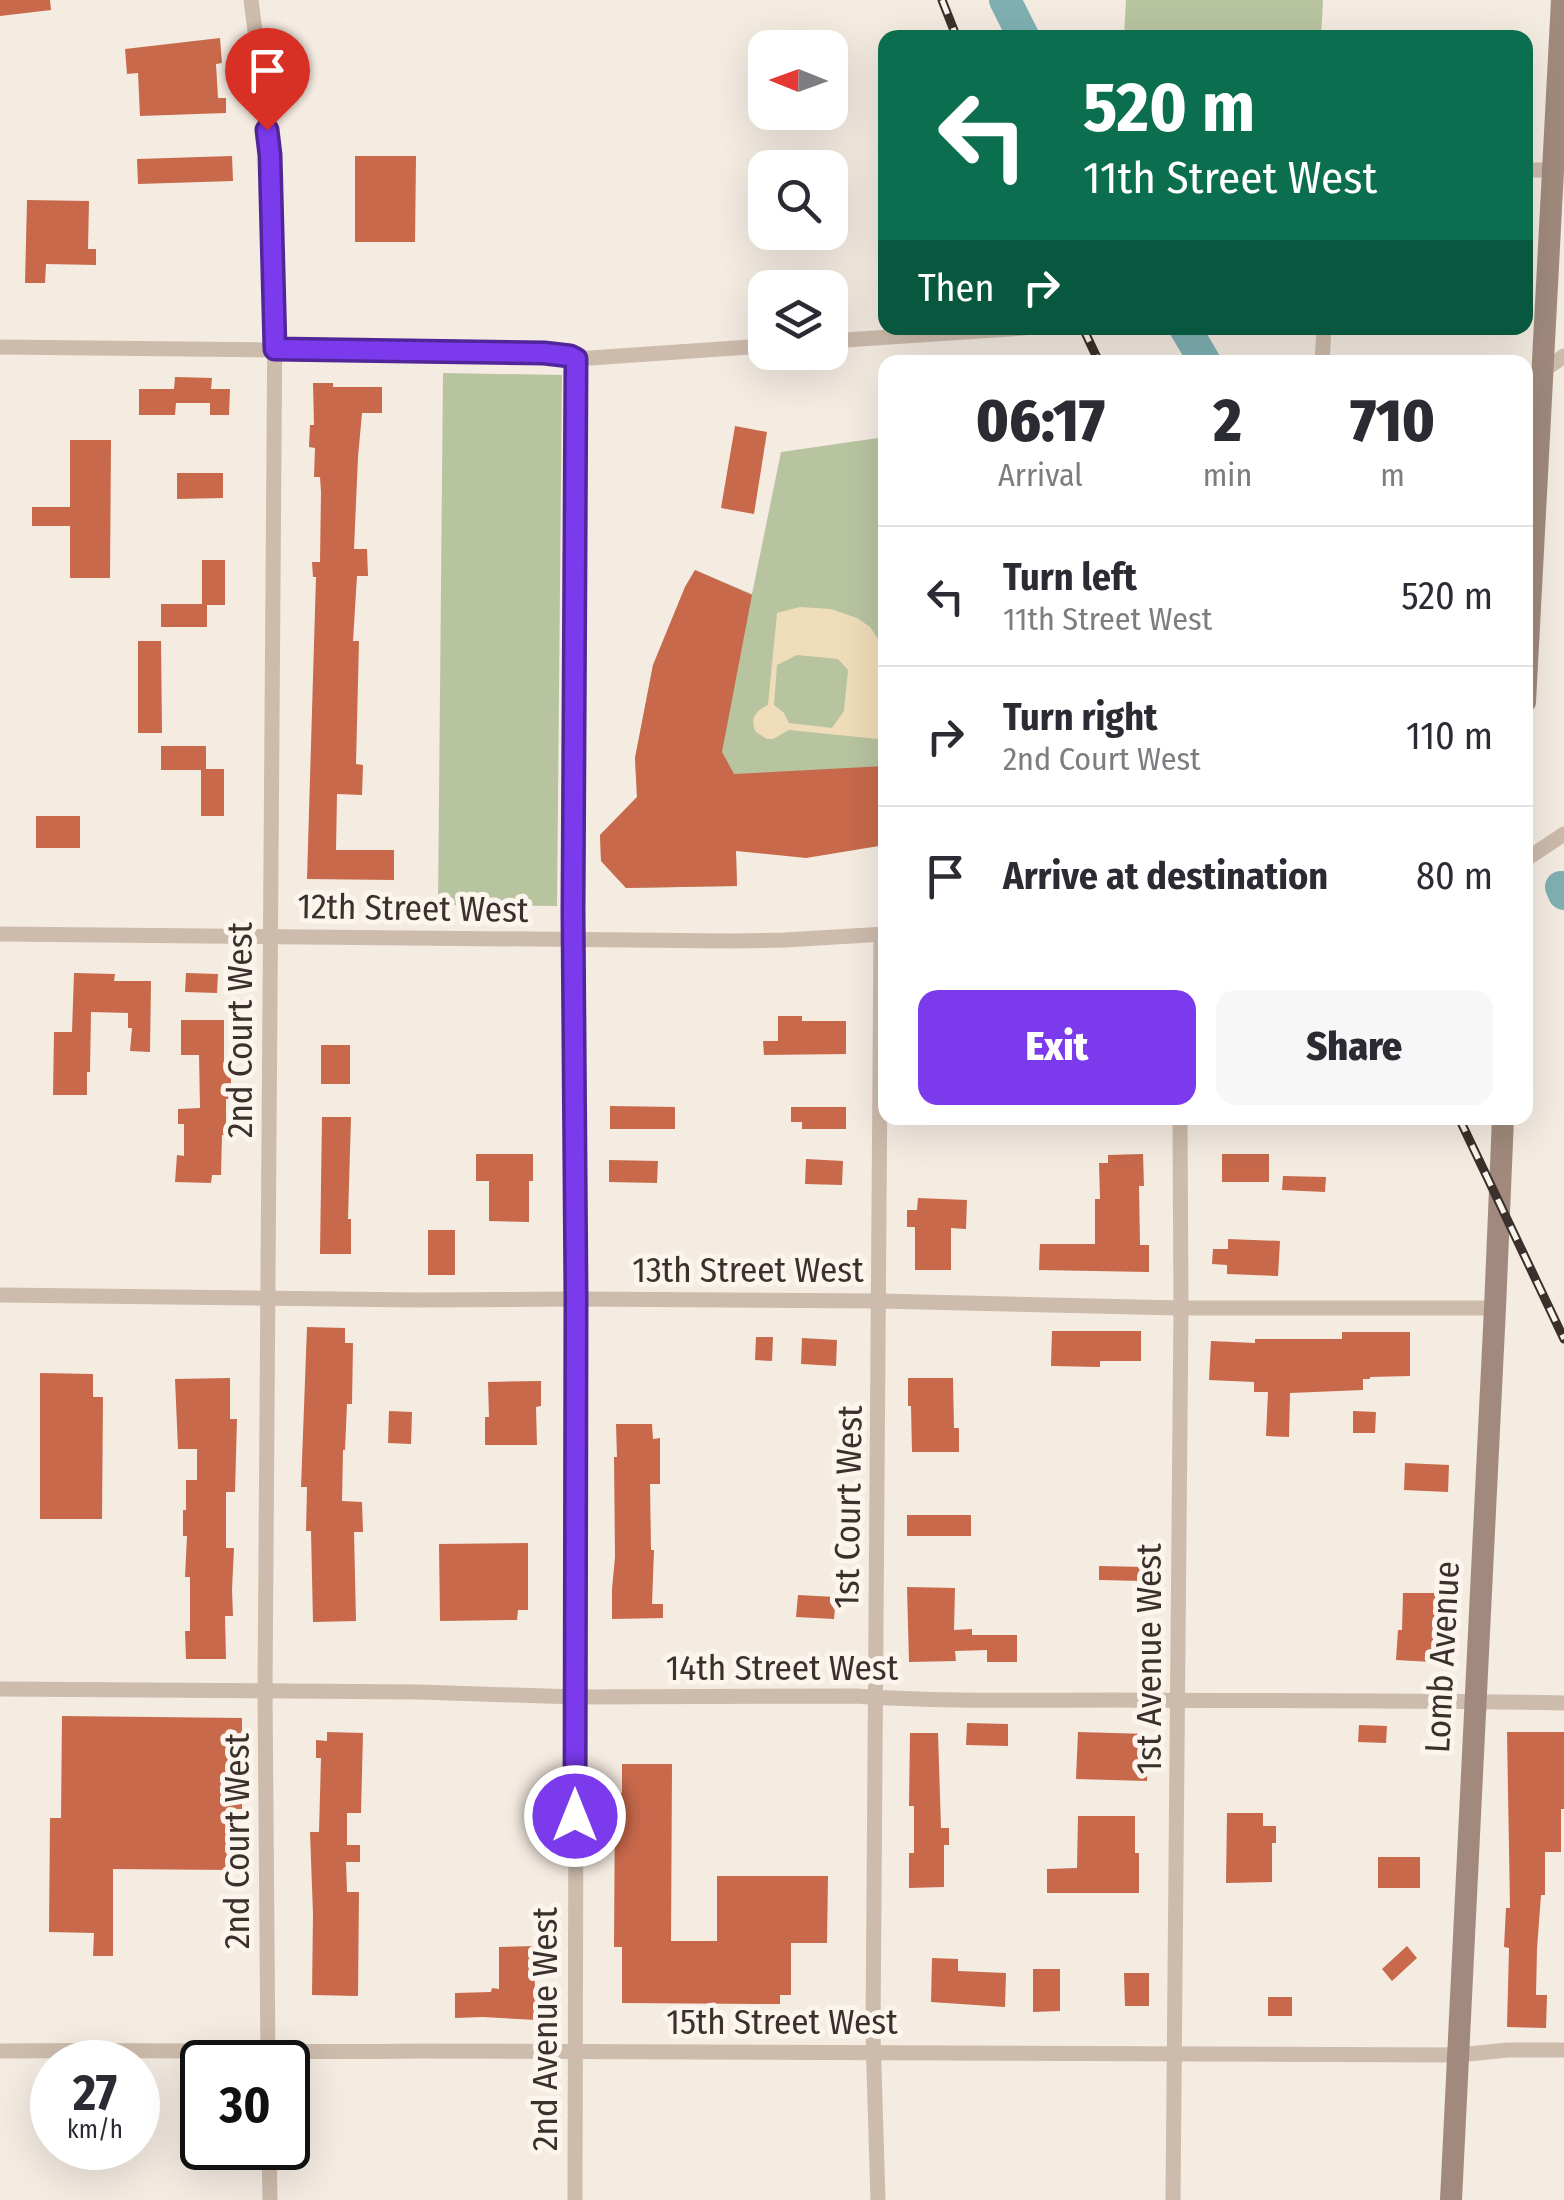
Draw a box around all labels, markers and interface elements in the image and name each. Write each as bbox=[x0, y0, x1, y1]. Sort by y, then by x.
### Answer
pin bbox=[225, 28, 310, 131]
north arrow bbox=[748, 30, 848, 130]
map controls bbox=[748, 30, 848, 370]
icon: arrive bbox=[240, 43, 295, 98]
text: 520 m bbox=[1083, 66, 1255, 150]
icon: left bbox=[918, 70, 1048, 200]
button: search bbox=[748, 150, 848, 250]
text: 11th Street West bbox=[1083, 151, 1377, 205]
icon: right bbox=[1014, 260, 1069, 315]
text: Then bbox=[918, 265, 994, 311]
button: layers bbox=[748, 270, 848, 370]
text: 06:17 bbox=[976, 385, 1105, 457]
text: 2 bbox=[1213, 385, 1242, 457]
text: 710 bbox=[1350, 385, 1435, 457]
text: Arrival bbox=[998, 456, 1083, 494]
text: min bbox=[1203, 456, 1252, 494]
text: m bbox=[1380, 456, 1405, 494]
text: Turn left bbox=[1003, 554, 1137, 600]
icon: left bbox=[918, 569, 973, 624]
text: 520 m bbox=[1401, 573, 1493, 619]
text: 11th Street West bbox=[1003, 600, 1212, 638]
text: Turn right bbox=[1003, 694, 1157, 740]
icon: right bbox=[918, 709, 973, 764]
text: 110 m bbox=[1406, 713, 1493, 759]
text: 2nd Court West bbox=[1003, 740, 1201, 778]
icon: arrive bbox=[918, 849, 973, 904]
text: Arrive at destination bbox=[1003, 853, 1328, 899]
text: 80 m bbox=[1416, 853, 1493, 899]
street label: 12th Street West bbox=[297, 885, 529, 931]
street label: 2nd Court West bbox=[219, 921, 261, 1138]
button: Exit bbox=[918, 990, 1196, 1105]
button: Share bbox=[1216, 990, 1493, 1105]
street label: 13th Street West bbox=[632, 1249, 864, 1291]
street label: 1st Court West bbox=[825, 1404, 871, 1609]
street label: 1st Avenue West bbox=[1128, 1543, 1170, 1775]
street label: Lomb Avenue bbox=[1416, 1560, 1468, 1754]
street label: 14th Street West bbox=[666, 1647, 899, 1689]
street label: 2nd Court West bbox=[216, 1732, 258, 1949]
position arrow bbox=[523, 1764, 627, 1868]
street label: 2nd Avenue West bbox=[524, 1907, 566, 2151]
street label: 15th Street West bbox=[666, 2001, 898, 2043]
speed limit sign: 30 bbox=[180, 2040, 310, 2170]
text: 27 bbox=[73, 2063, 117, 2123]
text: km/h bbox=[67, 2115, 123, 2145]

